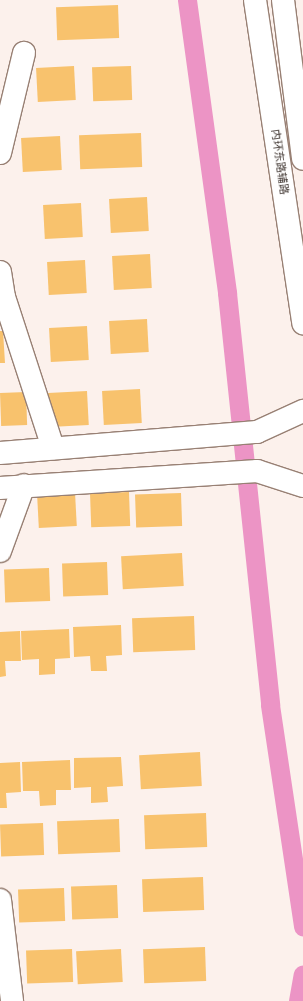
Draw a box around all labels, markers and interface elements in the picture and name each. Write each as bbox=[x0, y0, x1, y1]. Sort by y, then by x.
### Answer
street label: 内环东路辅路 bbox=[268, 128, 290, 196]

